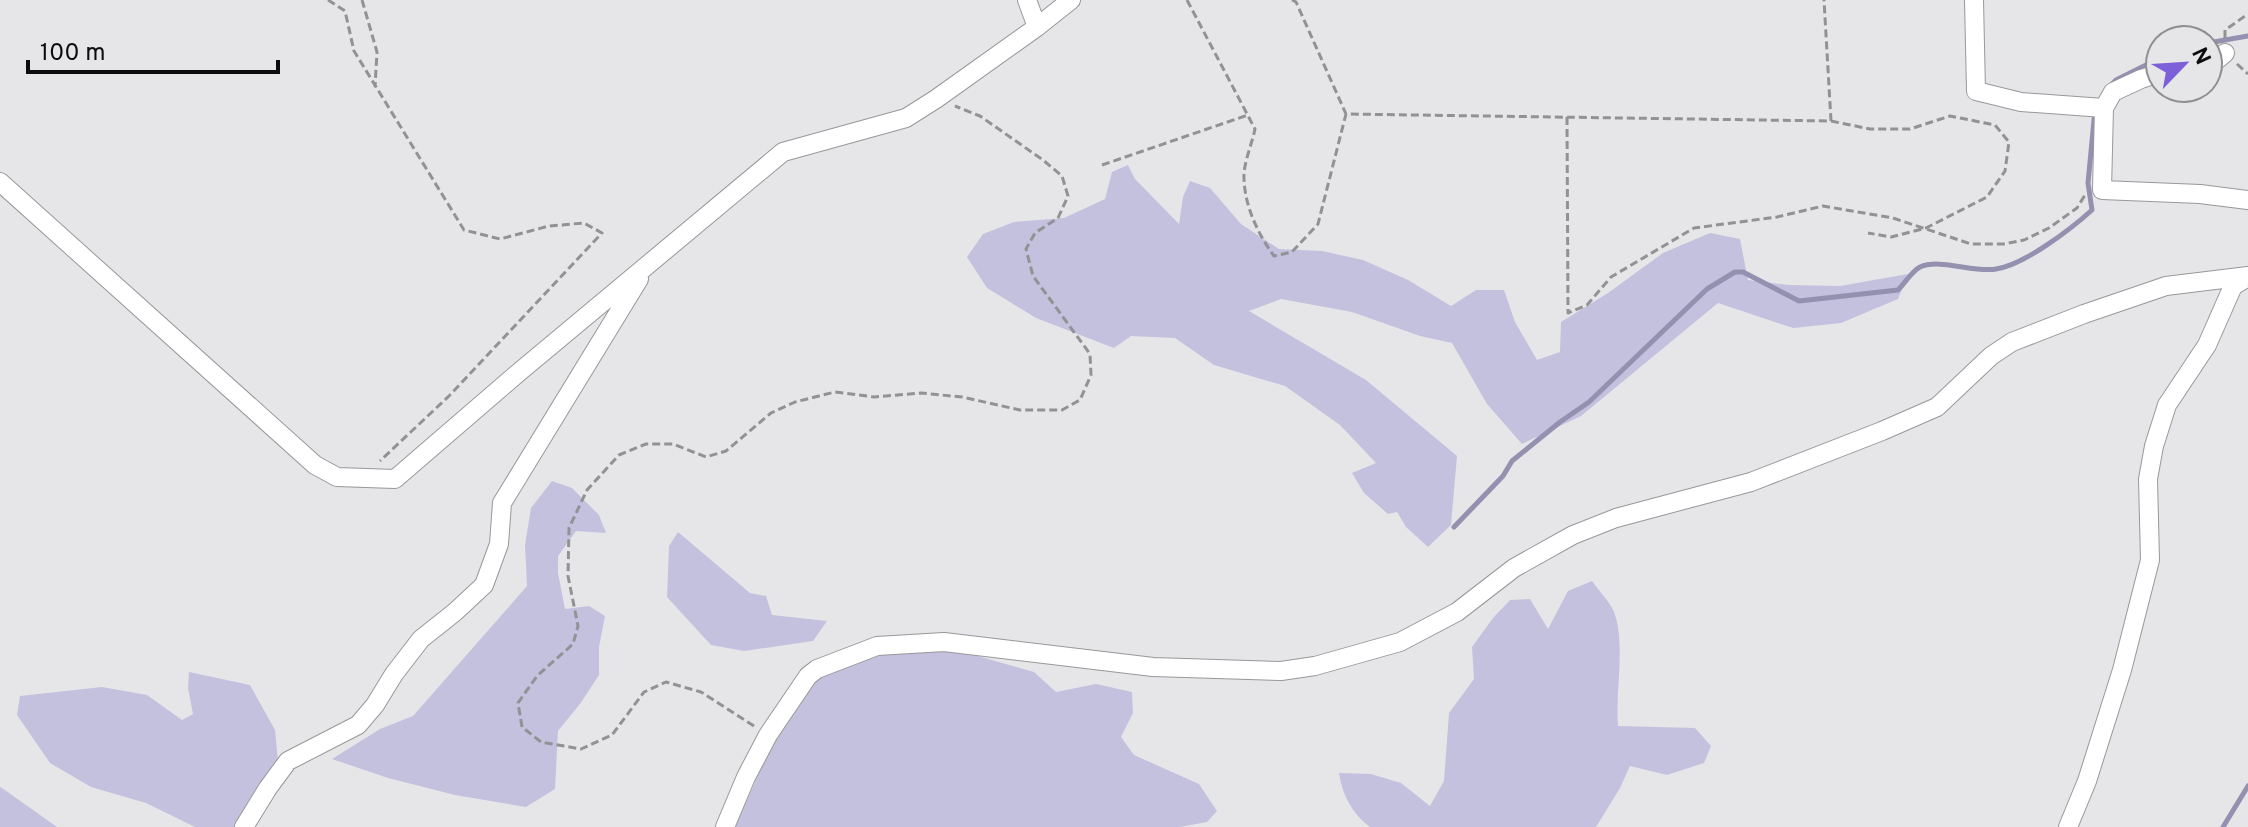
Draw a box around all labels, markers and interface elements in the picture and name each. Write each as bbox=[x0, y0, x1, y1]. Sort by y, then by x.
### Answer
scale bar bbox=[28, 24, 278, 74]
north arrow bbox=[2144, 24, 2224, 104]
text: 100 m bbox=[40, 39, 106, 69]
text: N bbox=[2184, 44, 2215, 69]

